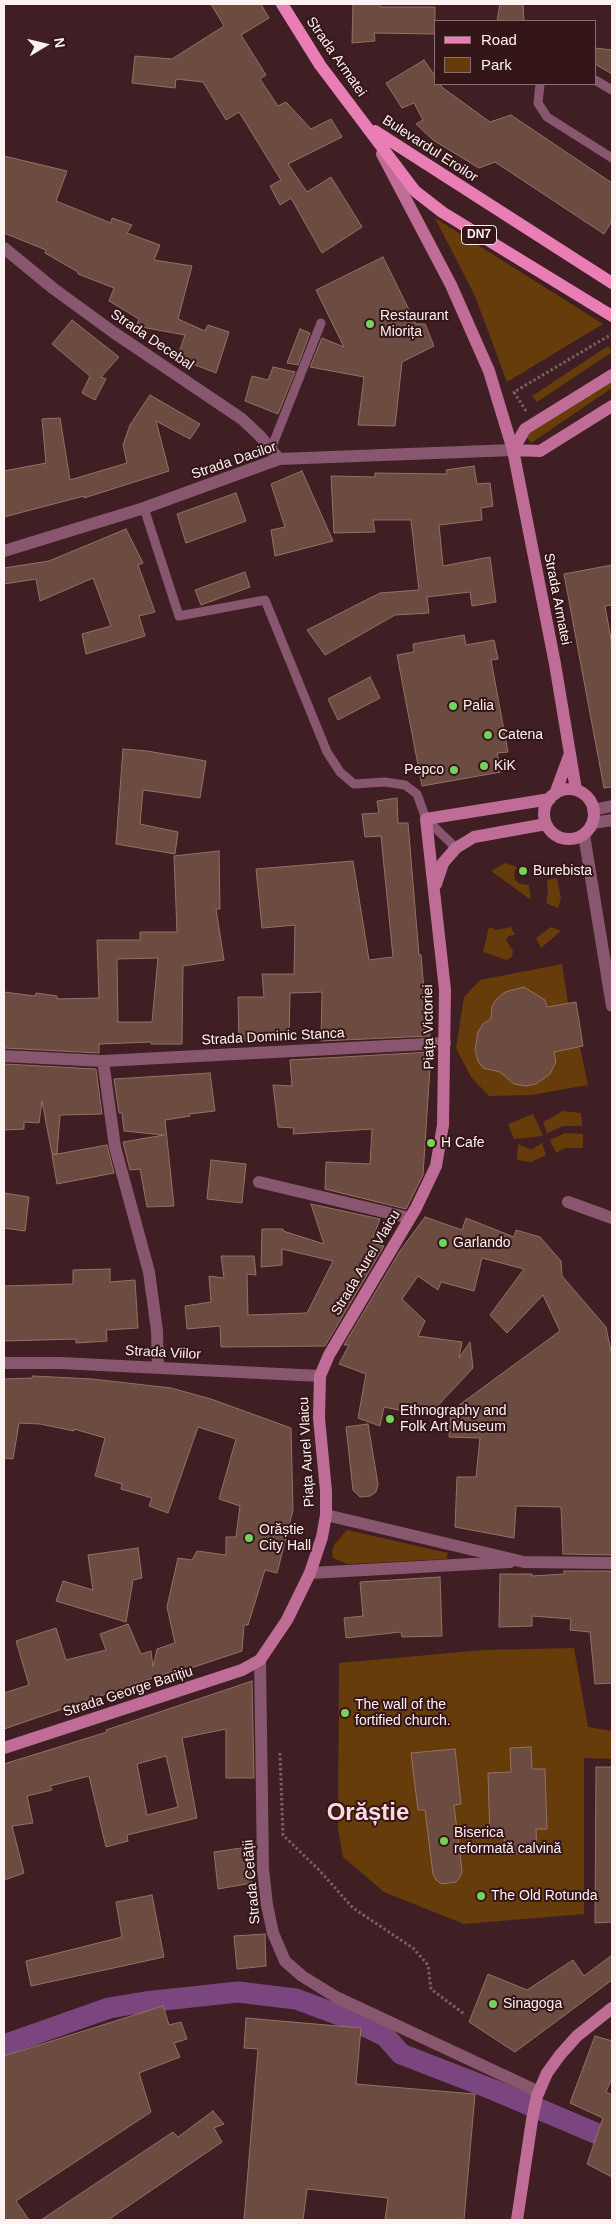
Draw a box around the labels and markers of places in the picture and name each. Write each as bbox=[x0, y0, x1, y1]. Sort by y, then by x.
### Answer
place label: Restaurant Miorița bbox=[380, 308, 448, 341]
marker: Restaurant Miorița bbox=[364, 318, 376, 330]
place label: Palia bbox=[463, 698, 494, 714]
marker: Palia bbox=[447, 700, 459, 712]
place label: Catena bbox=[498, 727, 543, 743]
marker: Catena bbox=[482, 729, 494, 741]
place label: KiK bbox=[494, 758, 516, 774]
marker: KiK bbox=[478, 760, 490, 772]
place label: Pepco bbox=[404, 762, 444, 778]
marker: Pepco bbox=[448, 764, 460, 776]
place label: Burebista bbox=[533, 863, 592, 879]
marker: Burebista bbox=[517, 865, 529, 877]
place label: H Cafe bbox=[441, 1135, 485, 1151]
marker: H Cafe bbox=[425, 1137, 437, 1149]
place label: Garlando bbox=[453, 1235, 511, 1251]
marker: Garlando bbox=[437, 1237, 449, 1249]
place label: Ethnography and Folk Art Museum bbox=[400, 1403, 507, 1435]
marker: Ethnography and Folk Art Museum bbox=[384, 1413, 396, 1425]
place label: Orăștie City Hall bbox=[259, 1522, 311, 1554]
marker: Orăștie City Hall bbox=[243, 1532, 255, 1544]
place label: The wall of the fortified church. bbox=[355, 1697, 451, 1730]
marker: The wall of the fortified church. bbox=[339, 1707, 351, 1719]
place label: Biserica reformată calvină bbox=[454, 1825, 561, 1858]
marker: Biserica reformată calvină bbox=[438, 1835, 450, 1847]
place label: The Old Rotunda bbox=[491, 1888, 598, 1904]
marker: The Old Rotunda bbox=[475, 1890, 487, 1902]
place label: Sinagoga bbox=[503, 1996, 562, 2012]
marker: Sinagoga bbox=[487, 1998, 499, 2010]

